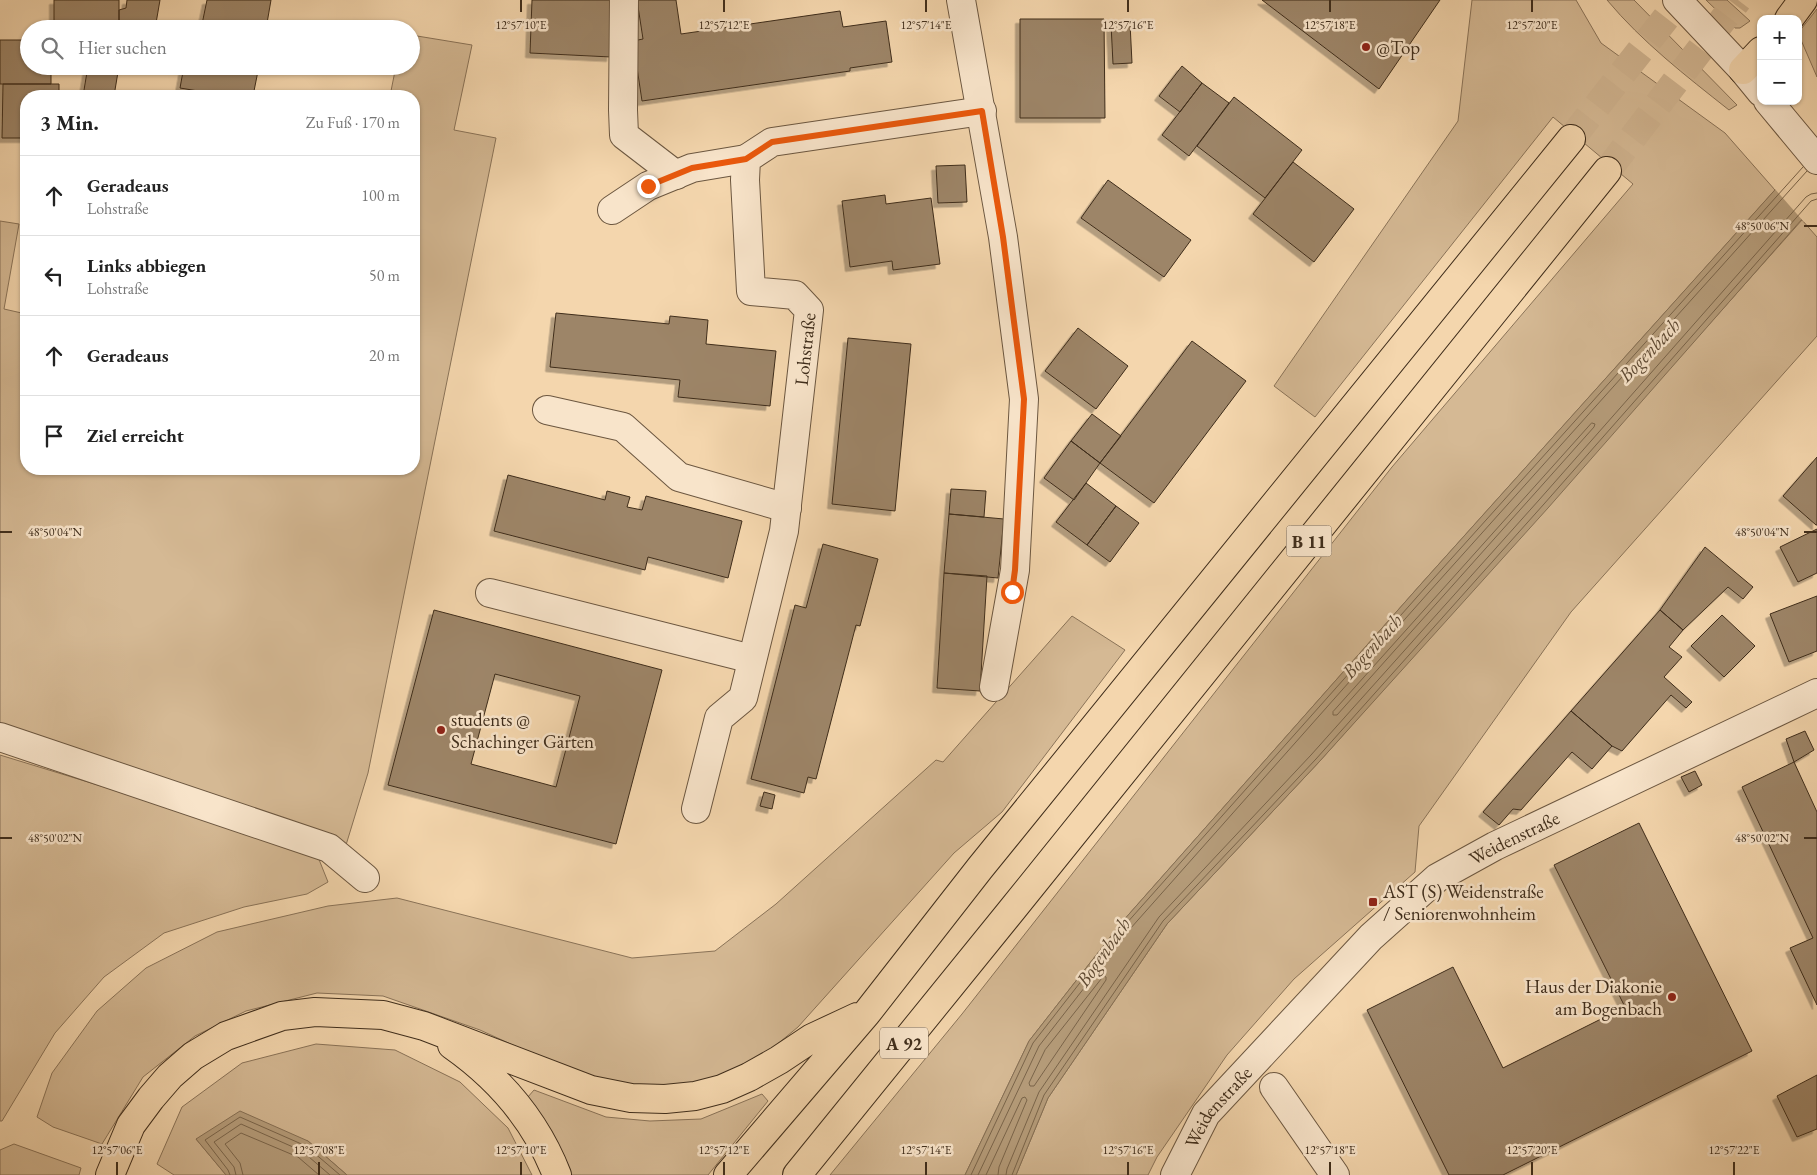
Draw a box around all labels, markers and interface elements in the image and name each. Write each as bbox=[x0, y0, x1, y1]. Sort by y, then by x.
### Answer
map controls bbox=[1757, 15, 1802, 105]
button: + bbox=[1757, 15, 1802, 60]
text: 12°57'10"E bbox=[495, 17, 547, 33]
text: 12°57'12"E bbox=[698, 17, 750, 33]
text: 12°57'14"E bbox=[900, 17, 952, 33]
text: 12°57'16"E bbox=[1102, 17, 1154, 33]
text: 12°57'18"E bbox=[1304, 17, 1356, 33]
text: 12°57'20"E bbox=[1506, 17, 1558, 33]
search box bbox=[20, 20, 420, 75]
icon: search bbox=[38, 34, 66, 62]
text: Hier suchen bbox=[78, 35, 167, 60]
place label: @Top bbox=[1376, 35, 1420, 60]
marker: @Top bbox=[1360, 41, 1372, 53]
button: − bbox=[1757, 60, 1802, 105]
text: 3 Min. bbox=[40, 109, 99, 136]
text: Zu Fuß · 170 m bbox=[306, 112, 400, 133]
text: Geradeaus bbox=[87, 173, 169, 198]
route end bbox=[637, 175, 660, 198]
icon: ahead bbox=[40, 182, 68, 210]
text: 100 m bbox=[361, 185, 400, 206]
text: Lohstraße bbox=[87, 198, 149, 219]
text: 48°50'06"N bbox=[1735, 218, 1789, 234]
text: Links abbiegen bbox=[87, 253, 206, 278]
icon: left bbox=[40, 262, 68, 290]
text: 50 m bbox=[369, 265, 400, 286]
text: Lohstraße bbox=[87, 278, 149, 299]
street label: Lohstraße bbox=[788, 312, 821, 387]
water label: Bogenbach bbox=[1612, 312, 1686, 388]
icon: ahead bbox=[40, 342, 68, 370]
text: Geradeaus bbox=[87, 343, 169, 368]
text: 20 m bbox=[369, 345, 400, 366]
icon: arrive bbox=[40, 422, 68, 450]
text: Ziel erreicht bbox=[87, 423, 184, 448]
text: 48°50'04"N bbox=[28, 524, 82, 540]
text: 48°50'04"N bbox=[1735, 524, 1789, 540]
road number: B 11 bbox=[1286, 526, 1332, 556]
route start bbox=[1001, 581, 1024, 604]
water label: Bogenbach bbox=[1335, 608, 1408, 685]
place label: students @ Schachinger Gärten bbox=[451, 707, 594, 754]
marker: students @ Schachinger Gärten bbox=[435, 724, 447, 736]
street label: Weidenstraße bbox=[1464, 805, 1563, 870]
text: 48°50'02"N bbox=[28, 830, 82, 846]
text: 48°50'02"N bbox=[1735, 830, 1789, 846]
place label: AST (S) Weidenstraße / Seniorenwohnheim bbox=[1382, 879, 1544, 926]
marker: AST (S) Weidenstraße / Seniorenwohnheim bbox=[1367, 896, 1379, 908]
water label: Bogenbach bbox=[1069, 912, 1136, 993]
place label: Haus der Diakonie am Bogenbach bbox=[1525, 974, 1662, 1021]
marker: Haus der Diakonie am Bogenbach bbox=[1666, 991, 1678, 1003]
road number: A 92 bbox=[880, 1028, 928, 1058]
street label: Weidenstraße bbox=[1178, 1061, 1257, 1152]
text: 12°57'06"E bbox=[91, 1142, 143, 1158]
text: 12°57'08"E bbox=[293, 1142, 345, 1158]
text: 12°57'10"E bbox=[495, 1142, 547, 1158]
text: 12°57'12"E bbox=[698, 1142, 750, 1158]
text: 12°57'14"E bbox=[900, 1142, 952, 1158]
text: 12°57'16"E bbox=[1102, 1142, 1154, 1158]
text: 12°57'18"E bbox=[1304, 1142, 1356, 1158]
text: 12°57'20"E bbox=[1506, 1142, 1558, 1158]
text: 12°57'22"E bbox=[1708, 1142, 1760, 1158]

